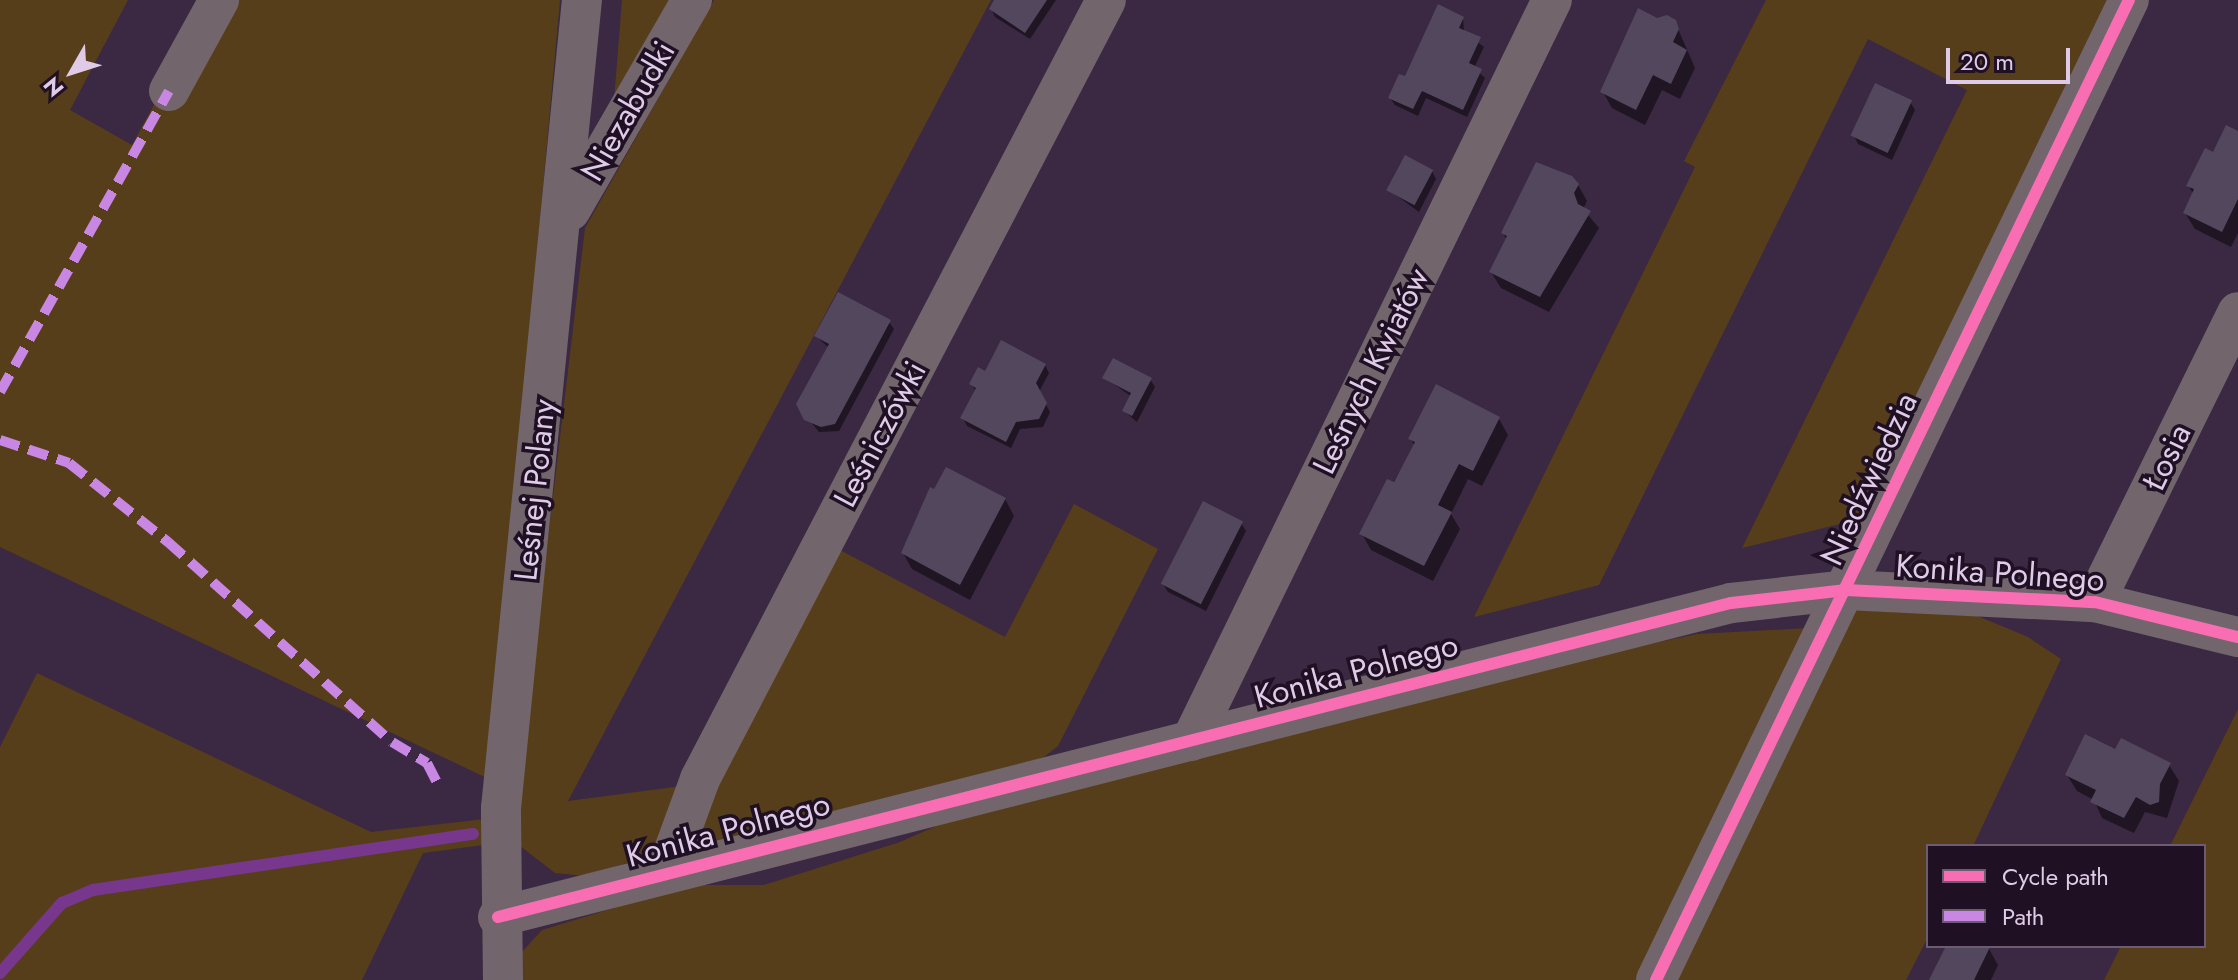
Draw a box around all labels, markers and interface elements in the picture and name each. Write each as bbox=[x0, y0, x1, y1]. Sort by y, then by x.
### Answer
north arrow bbox=[32, 32, 112, 112]
scale bar bbox=[1950, 32, 2074, 82]
street label: Niezabudki bbox=[573, 34, 683, 188]
text: 20 m bbox=[1960, 44, 2014, 79]
text: N bbox=[35, 70, 71, 104]
street label: Leśnych Kwiatów bbox=[1305, 262, 1437, 480]
street label: Leśniczówki bbox=[826, 355, 934, 513]
street label: Niedźwiedzia bbox=[1812, 387, 1926, 571]
street label: Leśnej Polany bbox=[506, 397, 564, 583]
street label: Łosia bbox=[2135, 418, 2199, 496]
street label: Konika Polnego bbox=[1894, 547, 2106, 599]
street label: Konika Polnego bbox=[1250, 625, 1462, 717]
street label: Konika Polnego bbox=[622, 784, 834, 876]
legend bbox=[1926, 844, 2206, 948]
text: Cycle path bbox=[2002, 859, 2109, 894]
text: Path bbox=[2002, 899, 2044, 934]

